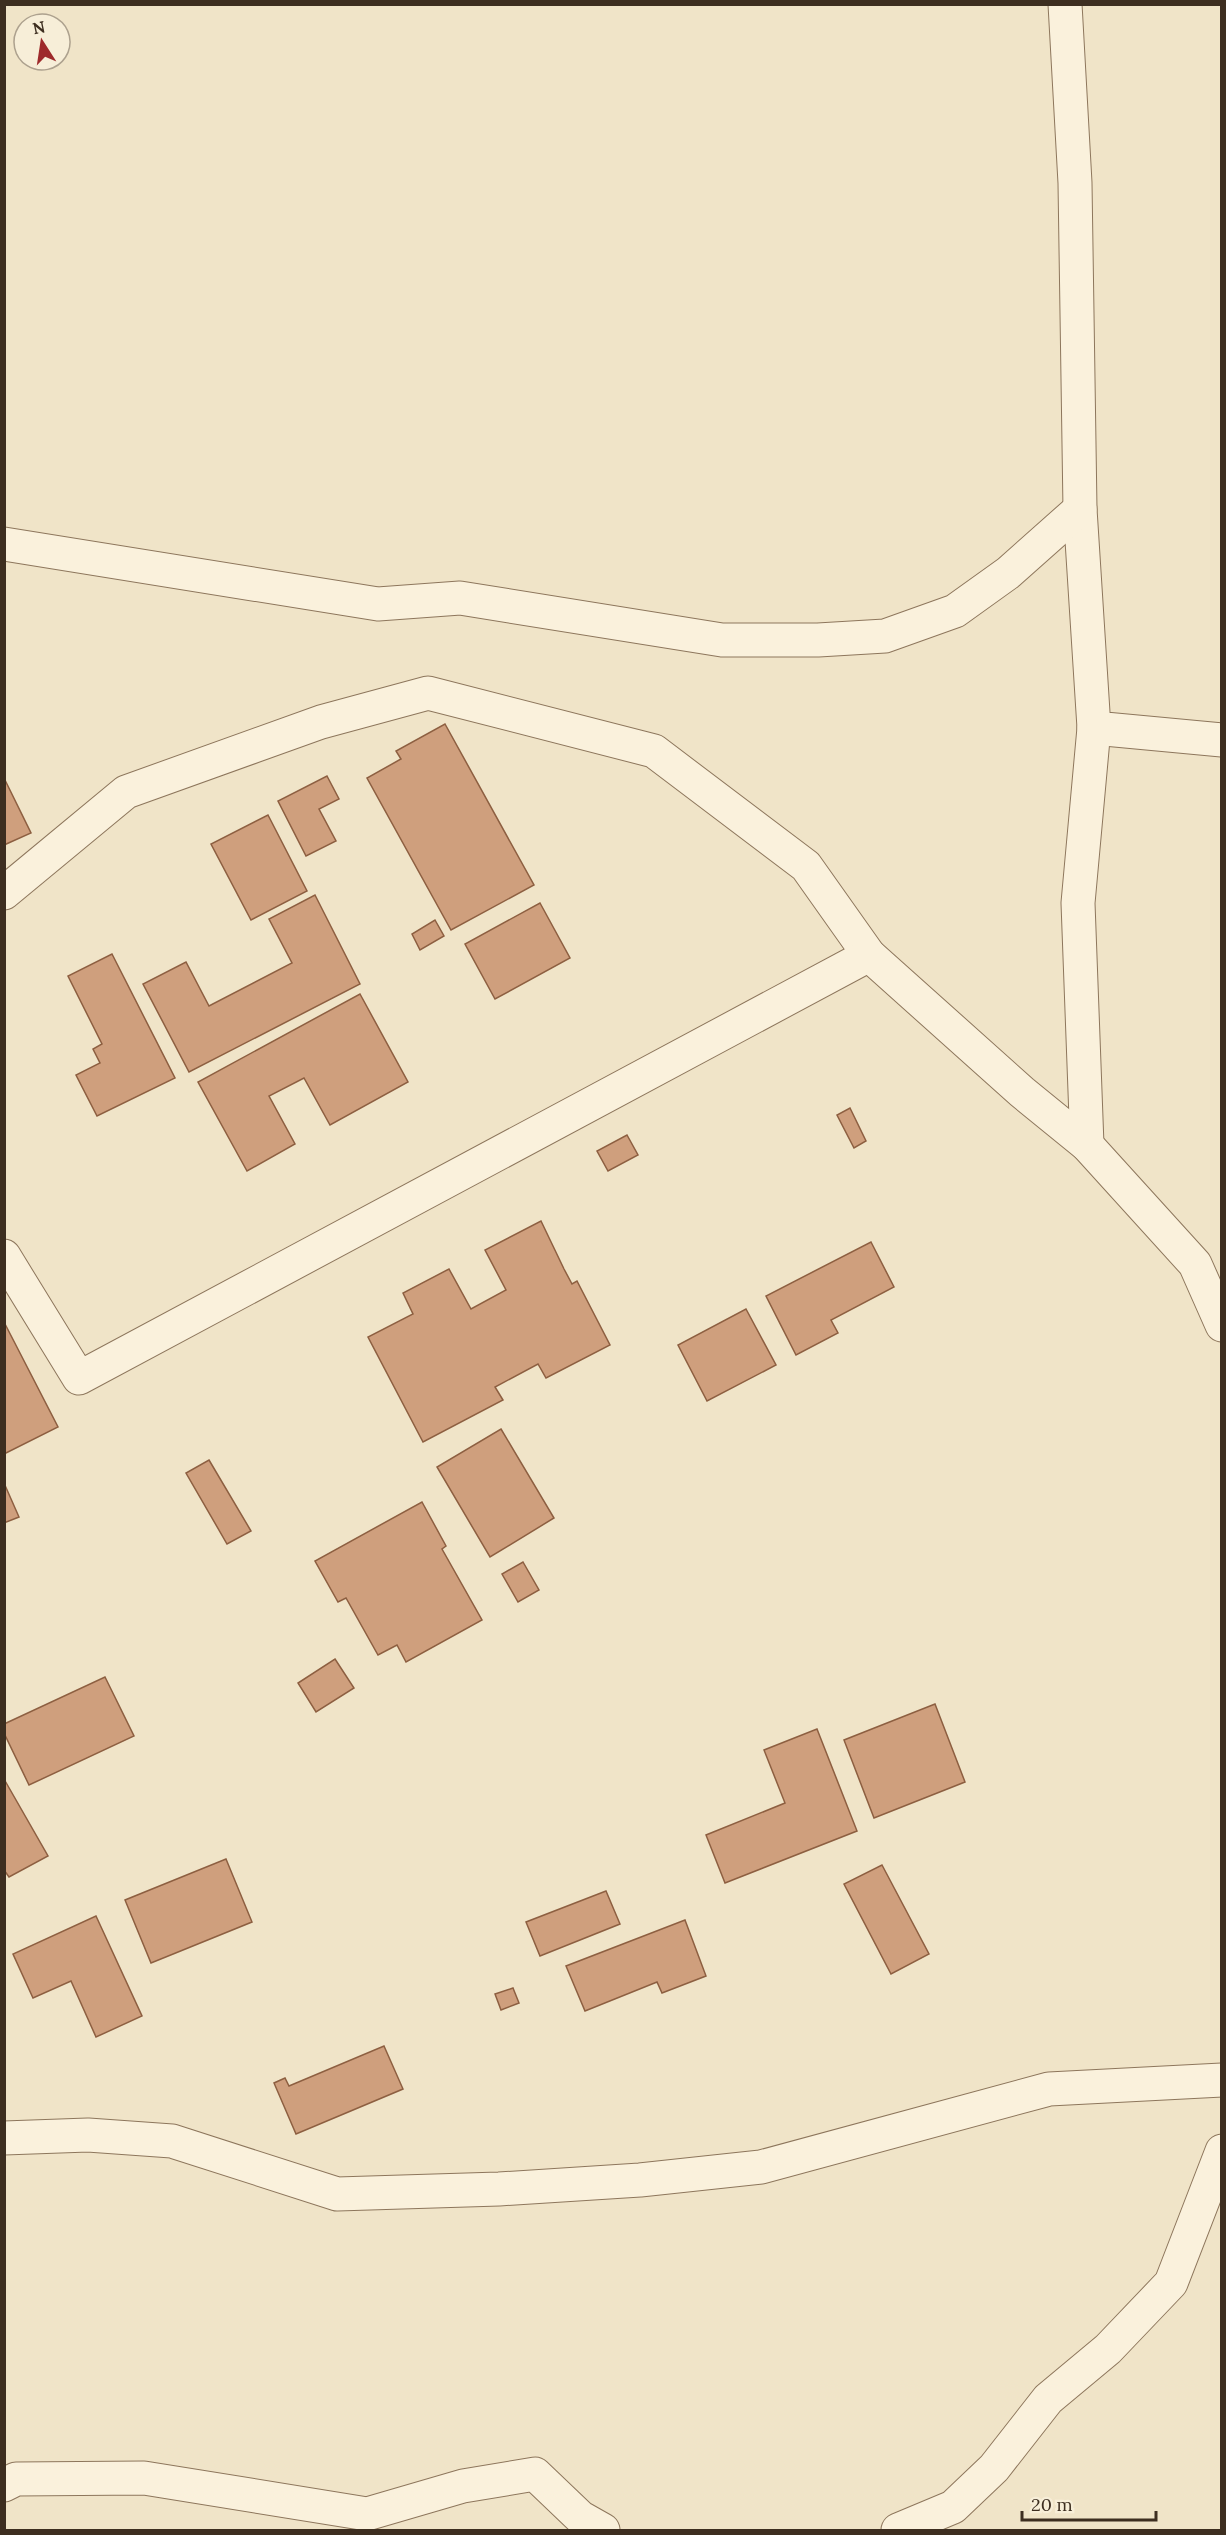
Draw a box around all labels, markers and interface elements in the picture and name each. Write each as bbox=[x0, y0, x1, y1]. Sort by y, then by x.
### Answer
north arrow bbox=[12, 12, 72, 72]
text: N bbox=[31, 16, 47, 38]
scale bar bbox=[1022, 2484, 1156, 2522]
text: 20 m bbox=[1031, 2493, 1073, 2516]

